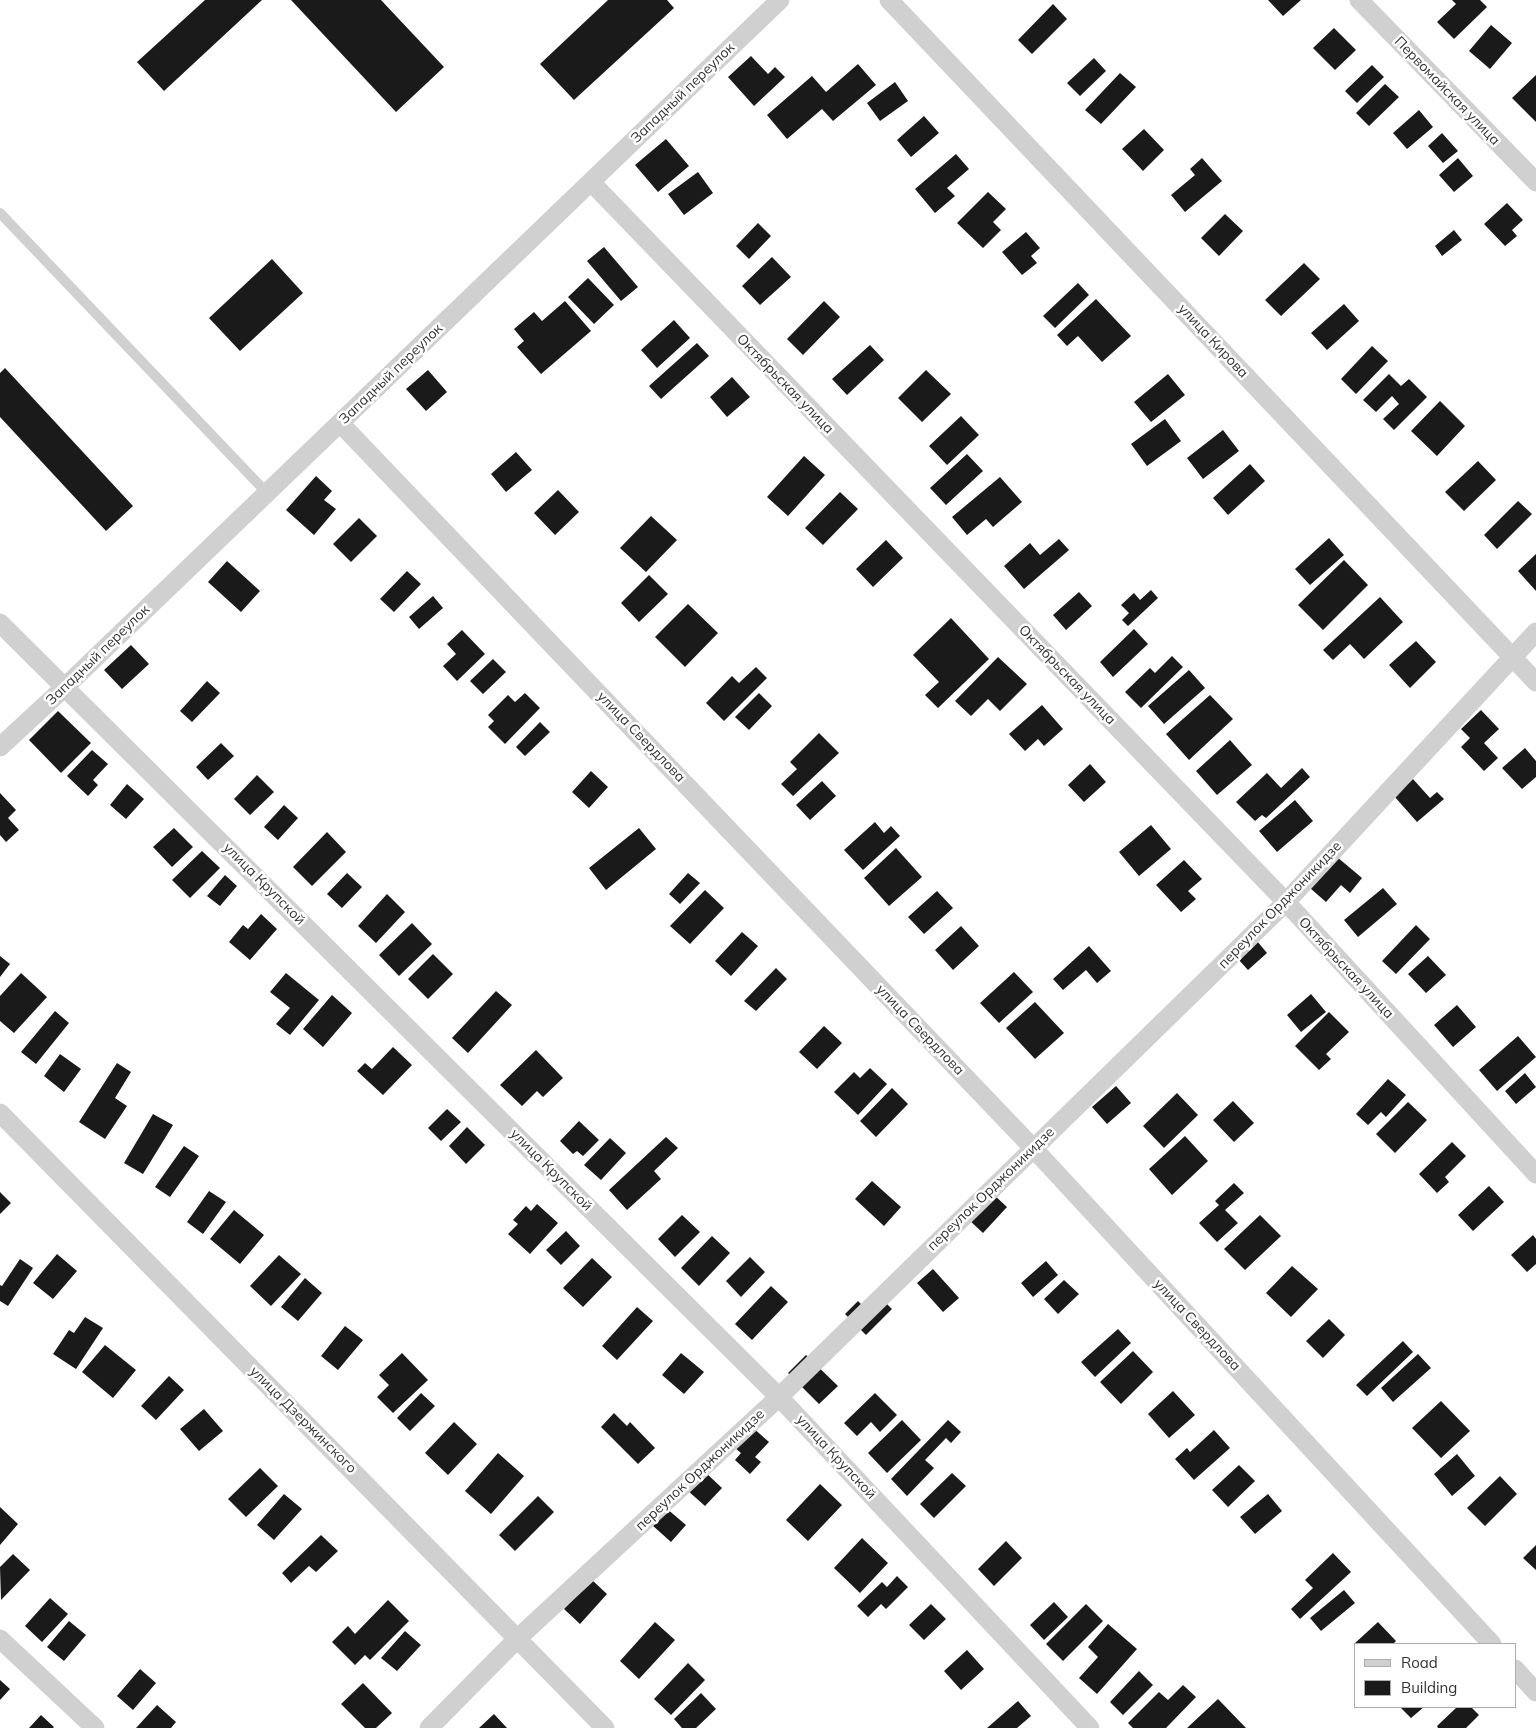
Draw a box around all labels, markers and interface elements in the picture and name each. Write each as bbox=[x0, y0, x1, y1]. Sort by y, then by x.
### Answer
street label: Первомайская улица bbox=[1391, 33, 1503, 149]
street label: Западный переулок bbox=[628, 39, 738, 147]
street label: улица Кирова bbox=[1174, 301, 1252, 381]
street label: Западный переулок bbox=[336, 320, 446, 428]
street label: Октябрьская улица bbox=[733, 331, 837, 437]
street label: Западный переулок bbox=[43, 601, 153, 709]
street label: Октябрьская улица bbox=[1015, 622, 1119, 728]
street label: улица Свердлова bbox=[594, 688, 688, 786]
street label: переулок Орджоникидзе bbox=[1215, 838, 1345, 972]
street label: улица Крупской bbox=[219, 839, 309, 929]
street label: Октябрьская улица bbox=[1295, 914, 1397, 1022]
street label: улица Свердлова bbox=[873, 981, 967, 1079]
street label: переулок Орджоникидзе bbox=[924, 1124, 1058, 1254]
street label: улица Крупской bbox=[506, 1125, 596, 1215]
street label: улица Свердлова bbox=[1150, 1276, 1244, 1374]
street label: улица Дзержинского bbox=[246, 1363, 360, 1477]
street label: переулок Орджоникидзе bbox=[632, 1406, 768, 1534]
street label: улица Крупской bbox=[793, 1411, 879, 1503]
legend bbox=[1354, 1643, 1516, 1708]
text: Road bbox=[1401, 1653, 1438, 1672]
text: Building bbox=[1401, 1678, 1457, 1697]

